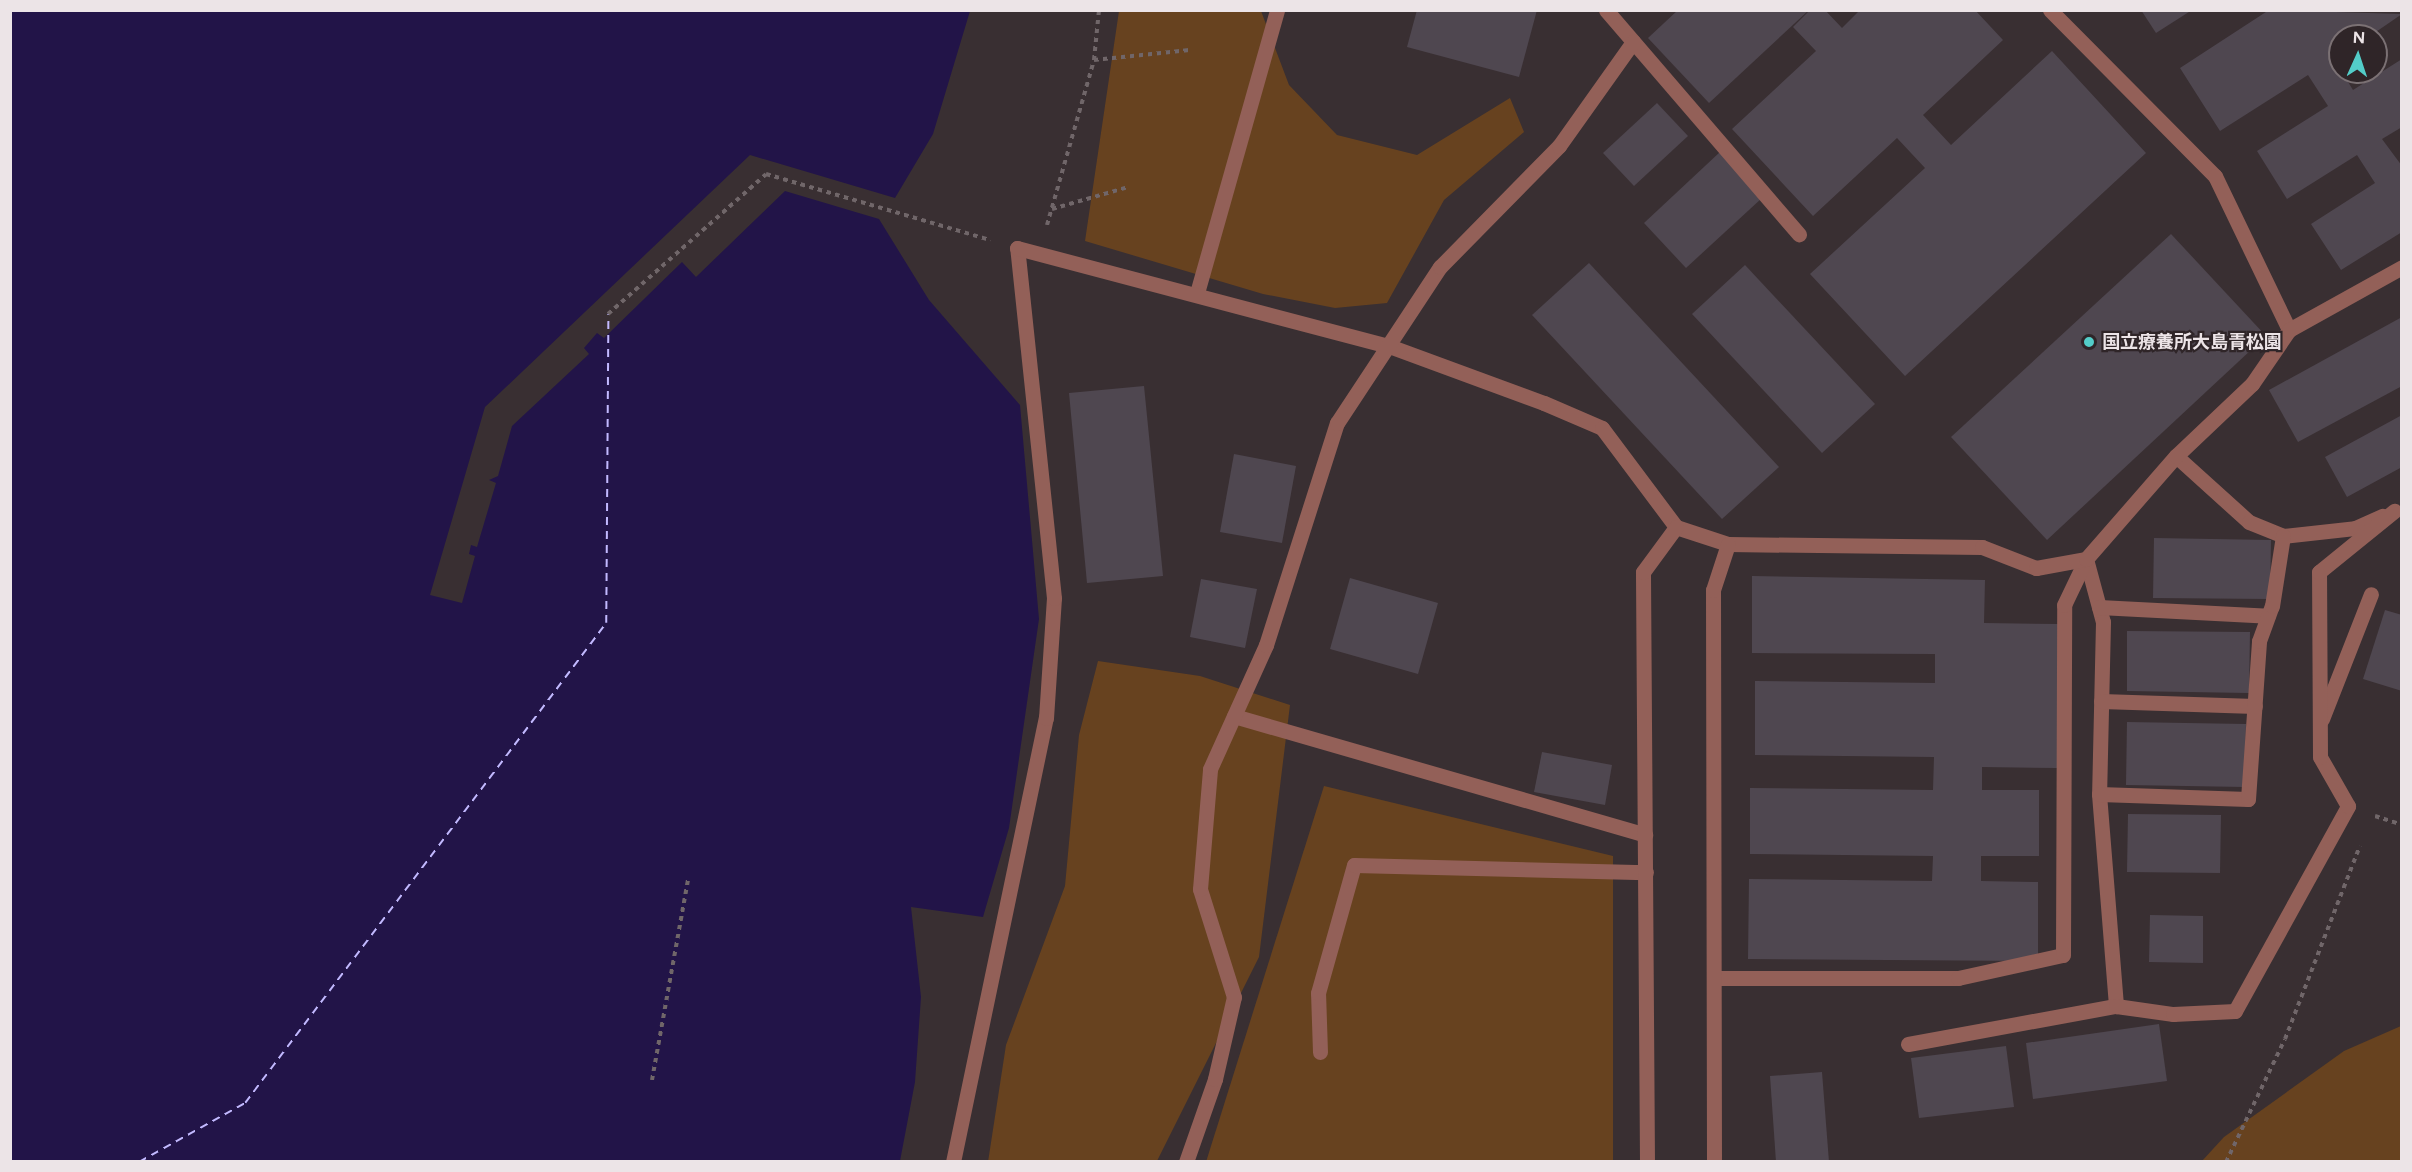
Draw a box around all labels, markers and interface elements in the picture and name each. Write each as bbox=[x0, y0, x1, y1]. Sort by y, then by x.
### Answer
north arrow bbox=[2328, 24, 2388, 84]
text: N bbox=[2352, 28, 2366, 47]
place label: 国立療養所大島青松園 bbox=[2102, 331, 2282, 353]
marker: 国立療養所大島青松園 bbox=[2080, 333, 2098, 351]

